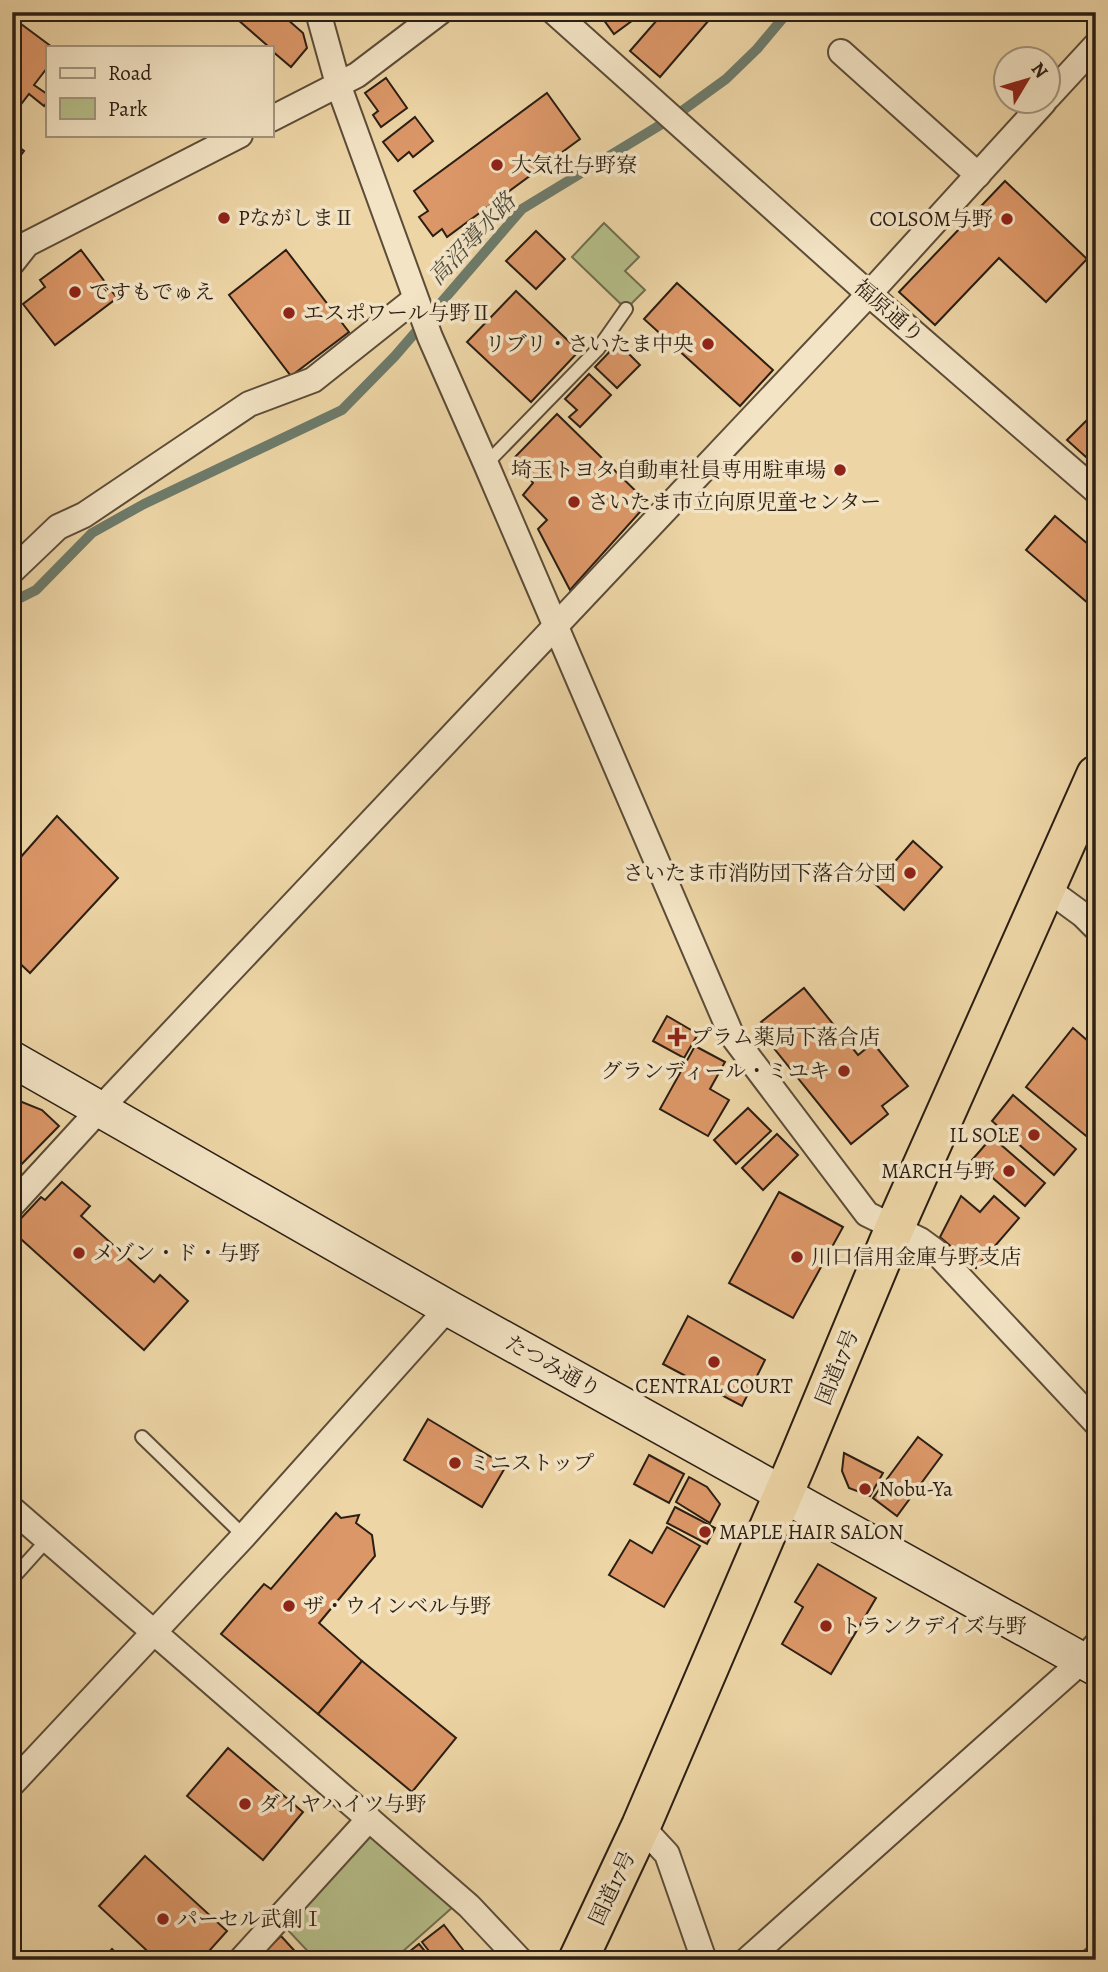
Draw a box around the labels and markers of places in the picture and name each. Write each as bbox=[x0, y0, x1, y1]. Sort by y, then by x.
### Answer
place label: 大気社与野寮 bbox=[511, 151, 637, 179]
marker: 大気社与野寮 bbox=[489, 157, 505, 173]
place label: PながしまⅡ bbox=[238, 204, 355, 232]
place label: COLSOM与野 bbox=[869, 205, 993, 233]
marker: PながしまⅡ bbox=[216, 210, 232, 226]
marker: COLSOM与野 bbox=[999, 211, 1015, 227]
place label: ですもでゅえ bbox=[89, 278, 215, 306]
marker: ですもでゅえ bbox=[67, 284, 83, 300]
place label: エスポワール与野Ⅱ bbox=[303, 299, 492, 327]
marker: エスポワール与野Ⅱ bbox=[281, 305, 297, 321]
place label: リブリ・さいたま中央 bbox=[485, 330, 694, 358]
marker: リブリ・さいたま中央 bbox=[700, 336, 716, 352]
place label: 埼玉トヨタ自動車社員専用駐車場 bbox=[511, 456, 826, 484]
marker: 埼玉トヨタ自動車社員専用駐車場 bbox=[832, 462, 848, 478]
place label: さいたま市立向原児童センター bbox=[588, 488, 881, 516]
marker: さいたま市立向原児童センター bbox=[566, 494, 582, 510]
place label: さいたま市消防団下落合分団 bbox=[623, 859, 896, 887]
marker: さいたま市消防団下落合分団 bbox=[902, 865, 918, 881]
place label: プラム薬局下落合店 bbox=[691, 1023, 880, 1051]
marker: プラム薬局下落合店 bbox=[669, 1029, 685, 1045]
place label: グランディール・ミユキ bbox=[601, 1057, 830, 1085]
marker: グランディール・ミユキ bbox=[836, 1063, 852, 1079]
place label: IL SOLE bbox=[949, 1121, 1020, 1149]
marker: IL SOLE bbox=[1026, 1127, 1042, 1143]
place label: MARCH与野 bbox=[881, 1157, 995, 1185]
marker: MARCH与野 bbox=[1001, 1163, 1017, 1179]
place label: メゾン・ド・与野 bbox=[93, 1239, 260, 1267]
place label: 川口信用金庫与野支店 bbox=[811, 1243, 1021, 1271]
marker: メゾン・ド・与野 bbox=[71, 1245, 87, 1261]
marker: 川口信用金庫与野支店 bbox=[789, 1249, 805, 1265]
marker: CENTRAL COURT bbox=[706, 1354, 722, 1370]
place label: CENTRAL COURT bbox=[635, 1372, 793, 1400]
place label: ミニストップ bbox=[469, 1449, 594, 1477]
marker: ミニストップ bbox=[447, 1455, 463, 1471]
place label: Nobu-Ya bbox=[879, 1475, 953, 1503]
marker: Nobu-Ya bbox=[857, 1481, 873, 1497]
place label: MAPLE HAIR SALON bbox=[719, 1518, 904, 1546]
marker: MAPLE HAIR SALON bbox=[697, 1524, 713, 1540]
place label: ザ・ウインベル与野 bbox=[303, 1592, 491, 1620]
marker: ザ・ウインベル与野 bbox=[281, 1598, 297, 1614]
place label: トランクデイズ与野 bbox=[840, 1612, 1027, 1640]
marker: トランクデイズ与野 bbox=[818, 1618, 834, 1634]
place label: ダイヤハイツ与野 bbox=[259, 1790, 427, 1818]
marker: ダイヤハイツ与野 bbox=[237, 1796, 253, 1812]
place label: パーセル武創Ⅰ bbox=[177, 1905, 324, 1933]
marker: パーセル武創Ⅰ bbox=[155, 1911, 171, 1927]

